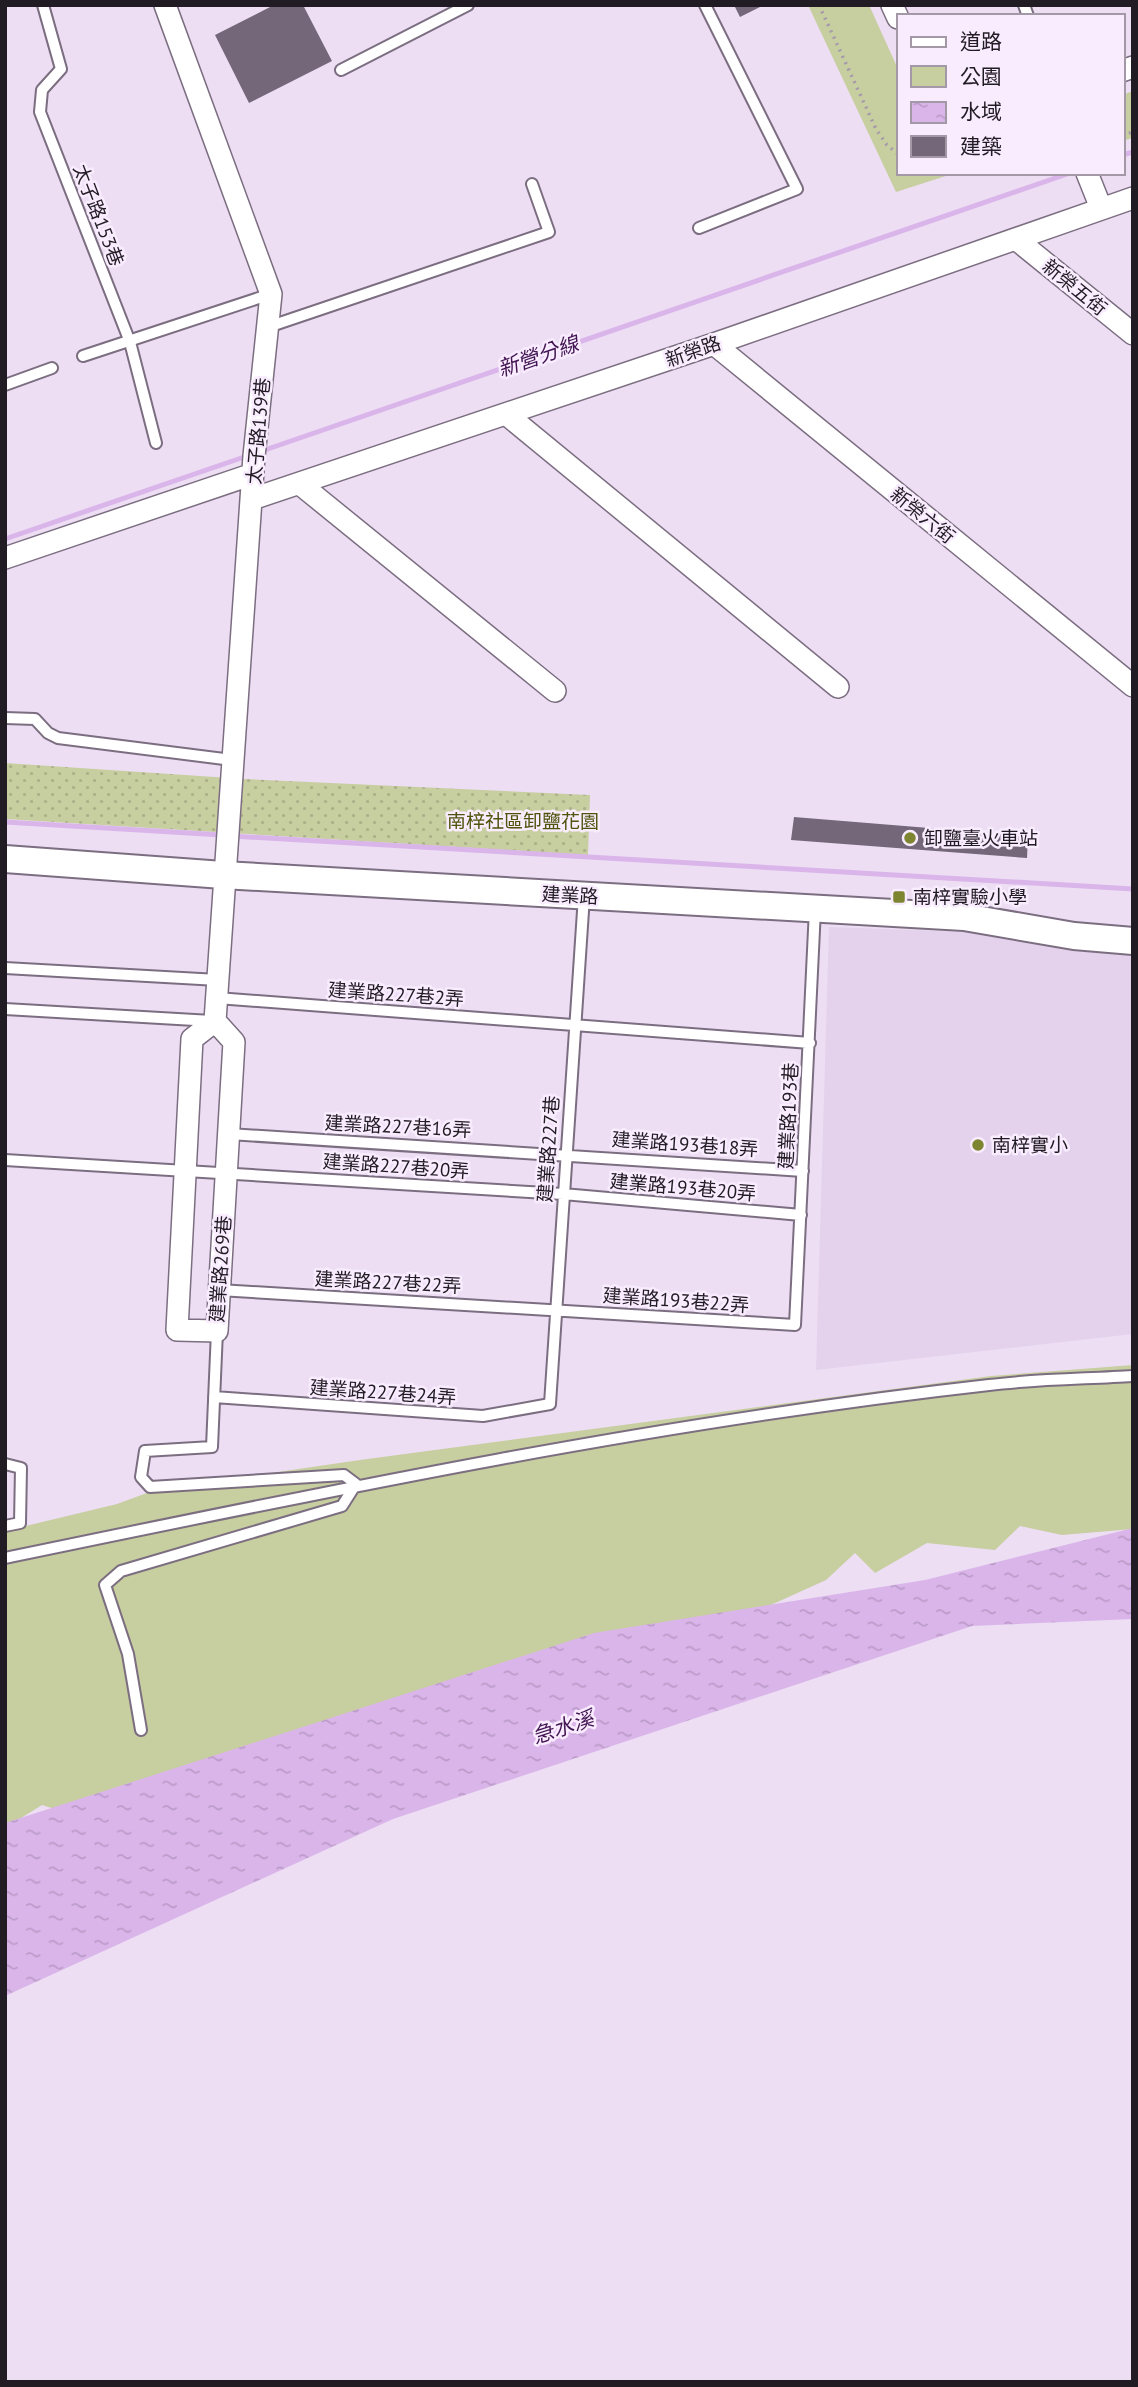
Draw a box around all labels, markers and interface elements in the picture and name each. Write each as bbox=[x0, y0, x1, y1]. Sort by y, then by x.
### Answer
legend bbox=[897, 14, 1124, 175]
text: 道路 bbox=[960, 28, 1002, 55]
text: 公園 bbox=[960, 63, 1002, 90]
text: 水域 bbox=[960, 98, 1002, 125]
text: 建築 bbox=[960, 133, 1002, 160]
street label: 太子路153巷 bbox=[69, 161, 129, 269]
street label: 新榮五街 bbox=[1038, 254, 1112, 320]
water label: 新營分線 bbox=[494, 329, 584, 382]
street label: 新榮路 bbox=[662, 330, 724, 372]
street label: 太子路139巷 bbox=[241, 377, 275, 485]
street label: 新榮六街 bbox=[886, 482, 960, 548]
park label: 南梓社區卸鹽花園 bbox=[447, 809, 599, 833]
place label: 卸鹽臺火車站 bbox=[924, 826, 1038, 850]
marker: 卸鹽臺火車站 bbox=[902, 830, 918, 846]
street label: 建業路 bbox=[541, 882, 599, 908]
place label: 南梓實驗小學 bbox=[913, 885, 1027, 909]
marker: 南梓實驗小學 bbox=[891, 889, 907, 905]
street label: 建業路227巷2弄 bbox=[327, 977, 465, 1011]
street label: 建業路193巷 bbox=[773, 1062, 803, 1170]
street label: 建業路227巷 bbox=[532, 1095, 564, 1203]
street label: 建業路227巷16弄 bbox=[324, 1110, 472, 1142]
street label: 建業路193巷18弄 bbox=[611, 1127, 759, 1161]
place label: 南梓實小 bbox=[992, 1133, 1068, 1157]
marker: 南梓實小 bbox=[970, 1137, 986, 1153]
street label: 建業路227巷20弄 bbox=[322, 1149, 470, 1183]
street label: 建業路193巷20弄 bbox=[609, 1169, 757, 1205]
street label: 建業路269巷 bbox=[204, 1215, 236, 1323]
street label: 建業路227巷22弄 bbox=[314, 1266, 462, 1298]
street label: 建業路193巷22弄 bbox=[602, 1283, 750, 1317]
street label: 建業路227巷24弄 bbox=[309, 1375, 457, 1409]
water label: 急水溪 bbox=[529, 1703, 600, 1750]

